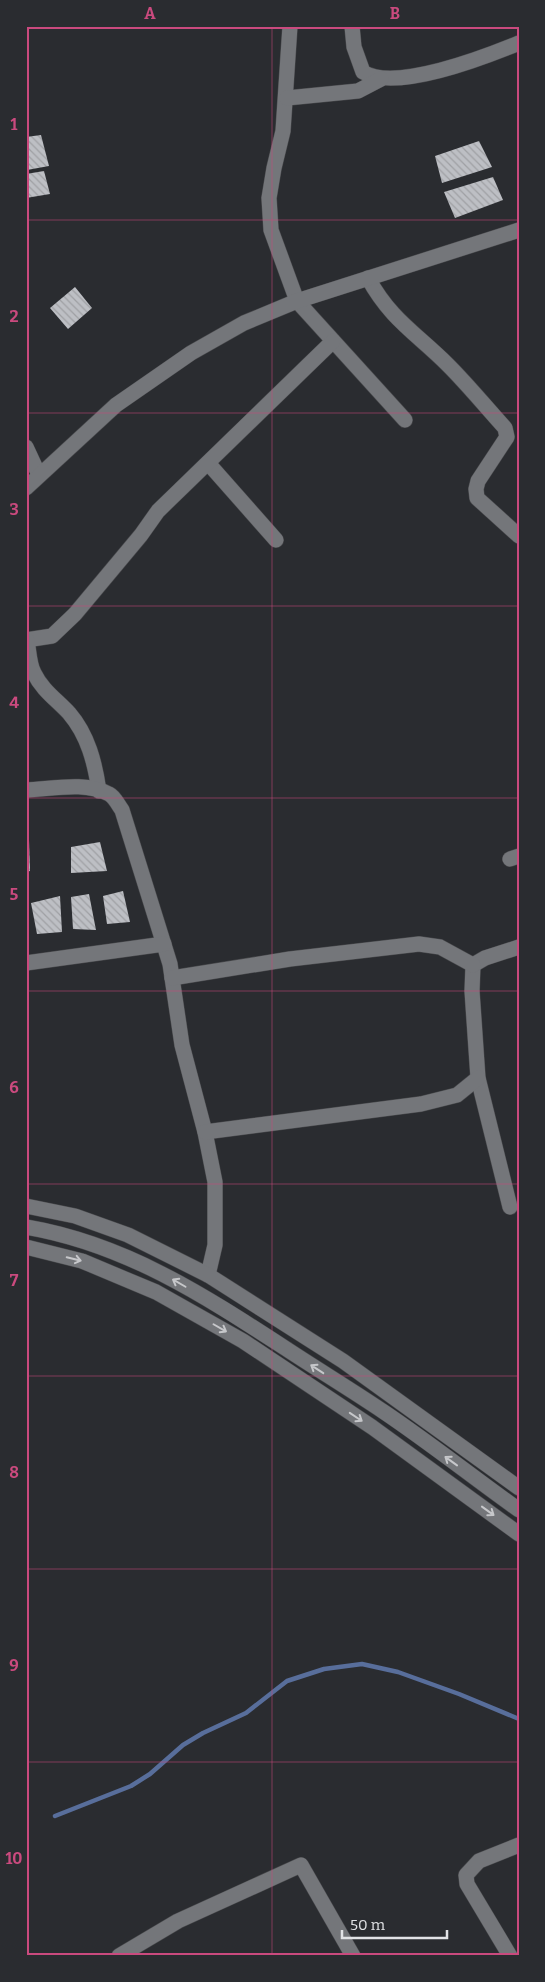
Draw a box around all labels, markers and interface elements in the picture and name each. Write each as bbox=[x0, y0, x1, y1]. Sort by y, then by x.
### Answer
text: A bbox=[144, 4, 156, 23]
text: B bbox=[390, 4, 400, 23]
text: 1 bbox=[11, 115, 18, 134]
text: 2 bbox=[9, 307, 19, 326]
text: 3 bbox=[9, 500, 19, 519]
text: 4 bbox=[9, 693, 19, 712]
text: 5 bbox=[10, 885, 19, 904]
text: 6 bbox=[9, 1078, 19, 1097]
one-way arrow bbox=[65, 1254, 81, 1264]
text: 7 bbox=[10, 1271, 19, 1290]
one-way arrow bbox=[172, 1278, 187, 1288]
one-way arrow bbox=[212, 1324, 226, 1334]
one-way arrow bbox=[311, 1364, 325, 1374]
one-way arrow bbox=[349, 1412, 363, 1422]
one-way arrow bbox=[444, 1456, 458, 1466]
text: 8 bbox=[9, 1463, 19, 1482]
one-way arrow bbox=[481, 1506, 495, 1516]
text: 9 bbox=[9, 1656, 19, 1675]
text: 10 bbox=[5, 1849, 23, 1868]
scale bar bbox=[342, 1907, 448, 1939]
text: 50 m bbox=[350, 1916, 386, 1934]

